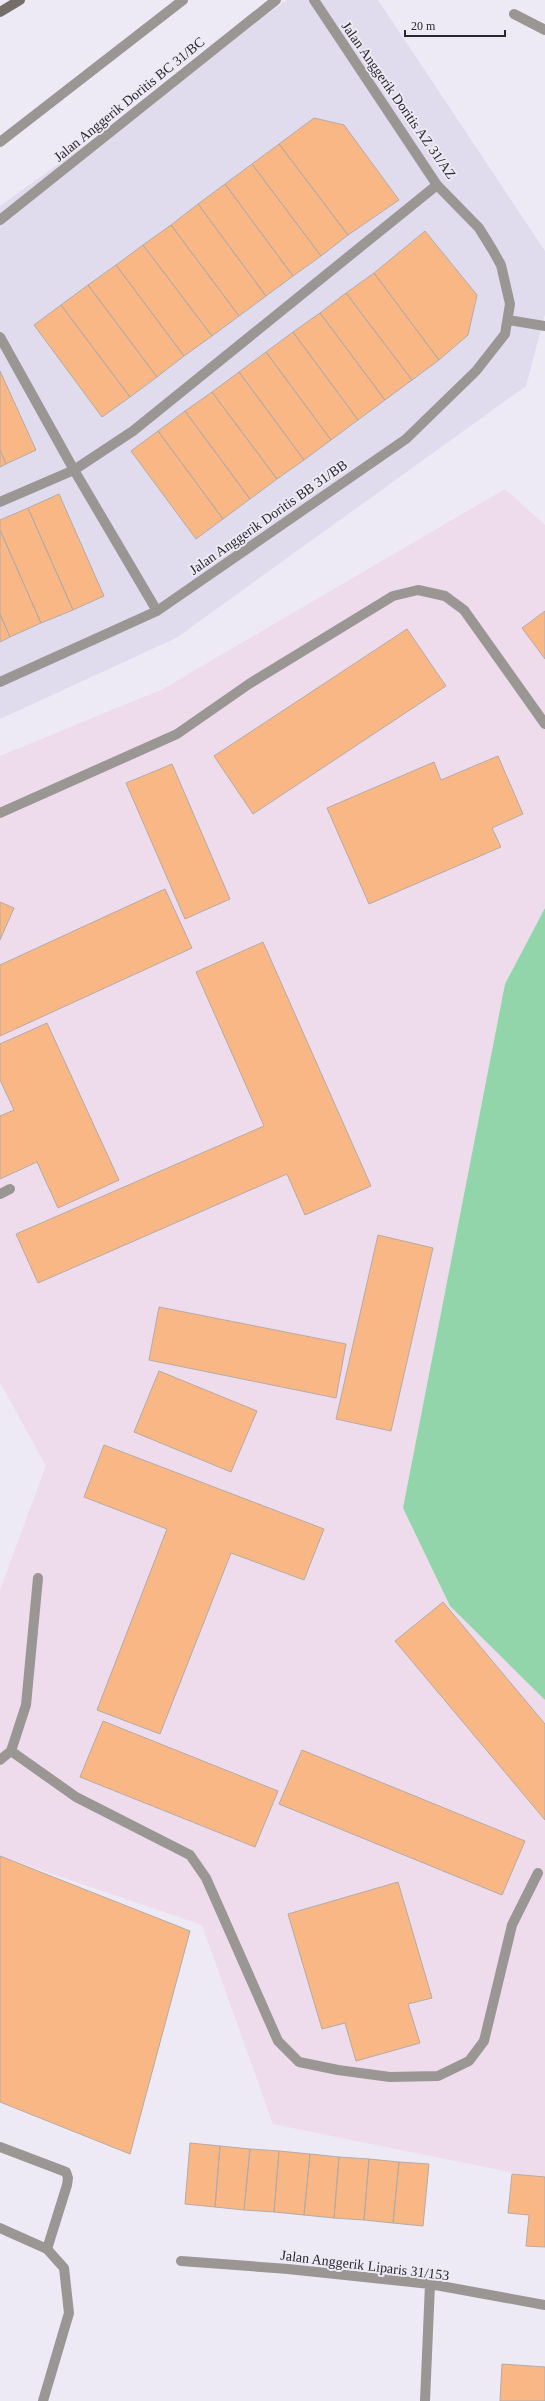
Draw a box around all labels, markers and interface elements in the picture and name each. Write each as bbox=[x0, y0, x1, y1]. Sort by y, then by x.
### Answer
scale bar bbox=[405, 12, 505, 38]
street label: Jalan Anggerik Doritis AZ 31/AZ bbox=[338, 19, 459, 182]
text: 20 m bbox=[411, 19, 436, 33]
street label: Jalan Anggerik Doritis BC 31/BC bbox=[51, 34, 207, 165]
street label: Jalan Anggerik Doritis BB 31/BB bbox=[187, 457, 350, 578]
street label: Jalan Anggerik Liparis 31/153 bbox=[280, 2248, 450, 2283]

